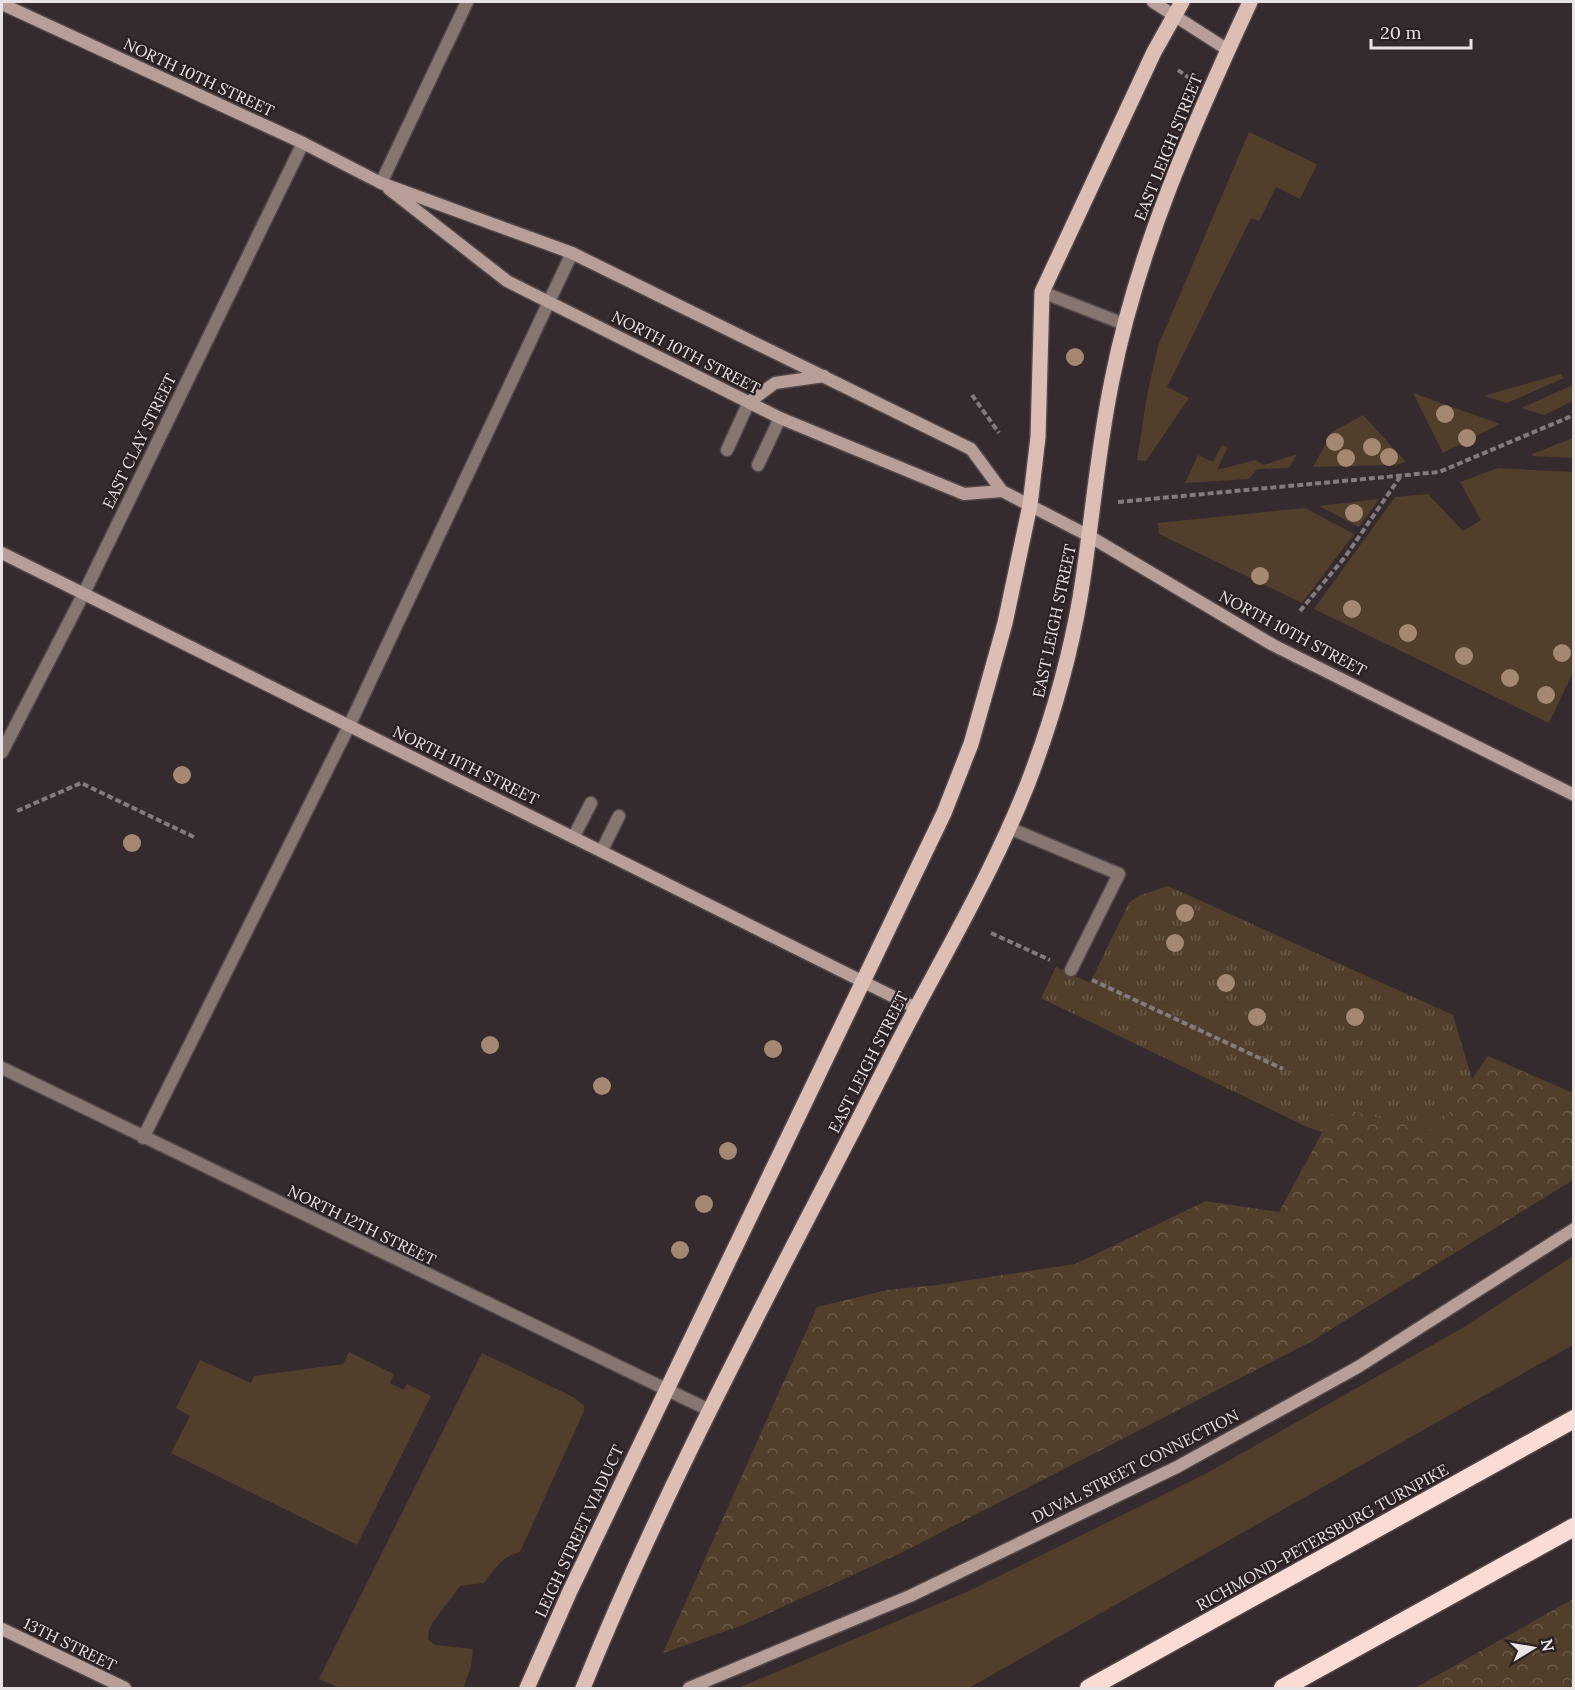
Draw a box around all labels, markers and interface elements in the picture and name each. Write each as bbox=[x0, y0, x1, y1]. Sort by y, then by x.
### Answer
scale bar bbox=[1371, 12, 1472, 50]
text: 20 m bbox=[1380, 21, 1422, 44]
street label: NORTH 10TH STREET bbox=[121, 33, 277, 121]
street label: EAST LEIGH STREET bbox=[1129, 71, 1207, 223]
street label: NORTH 10TH STREET bbox=[608, 306, 764, 398]
street label: EAST CLAY STREET bbox=[98, 370, 180, 512]
street label: EAST LEIGH STREET bbox=[1028, 542, 1080, 700]
street label: NORTH 10TH STREET bbox=[1216, 586, 1370, 680]
street label: NORTH 11TH STREET bbox=[390, 721, 542, 809]
street label: EAST LEIGH STREET bbox=[824, 988, 912, 1136]
street label: NORTH 12TH STREET bbox=[285, 1180, 439, 1270]
street label: DUVAL STREET CONNECTION bbox=[1028, 1405, 1242, 1527]
street label: LEIGH STREET VIADUCT bbox=[530, 1442, 628, 1620]
street label: RICHMOND-PETERSBURG TURNPIKE bbox=[1192, 1459, 1452, 1615]
street label: 13TH STREET bbox=[20, 1613, 120, 1675]
north arrow bbox=[1503, 1618, 1563, 1678]
text: N bbox=[1537, 1637, 1559, 1653]

